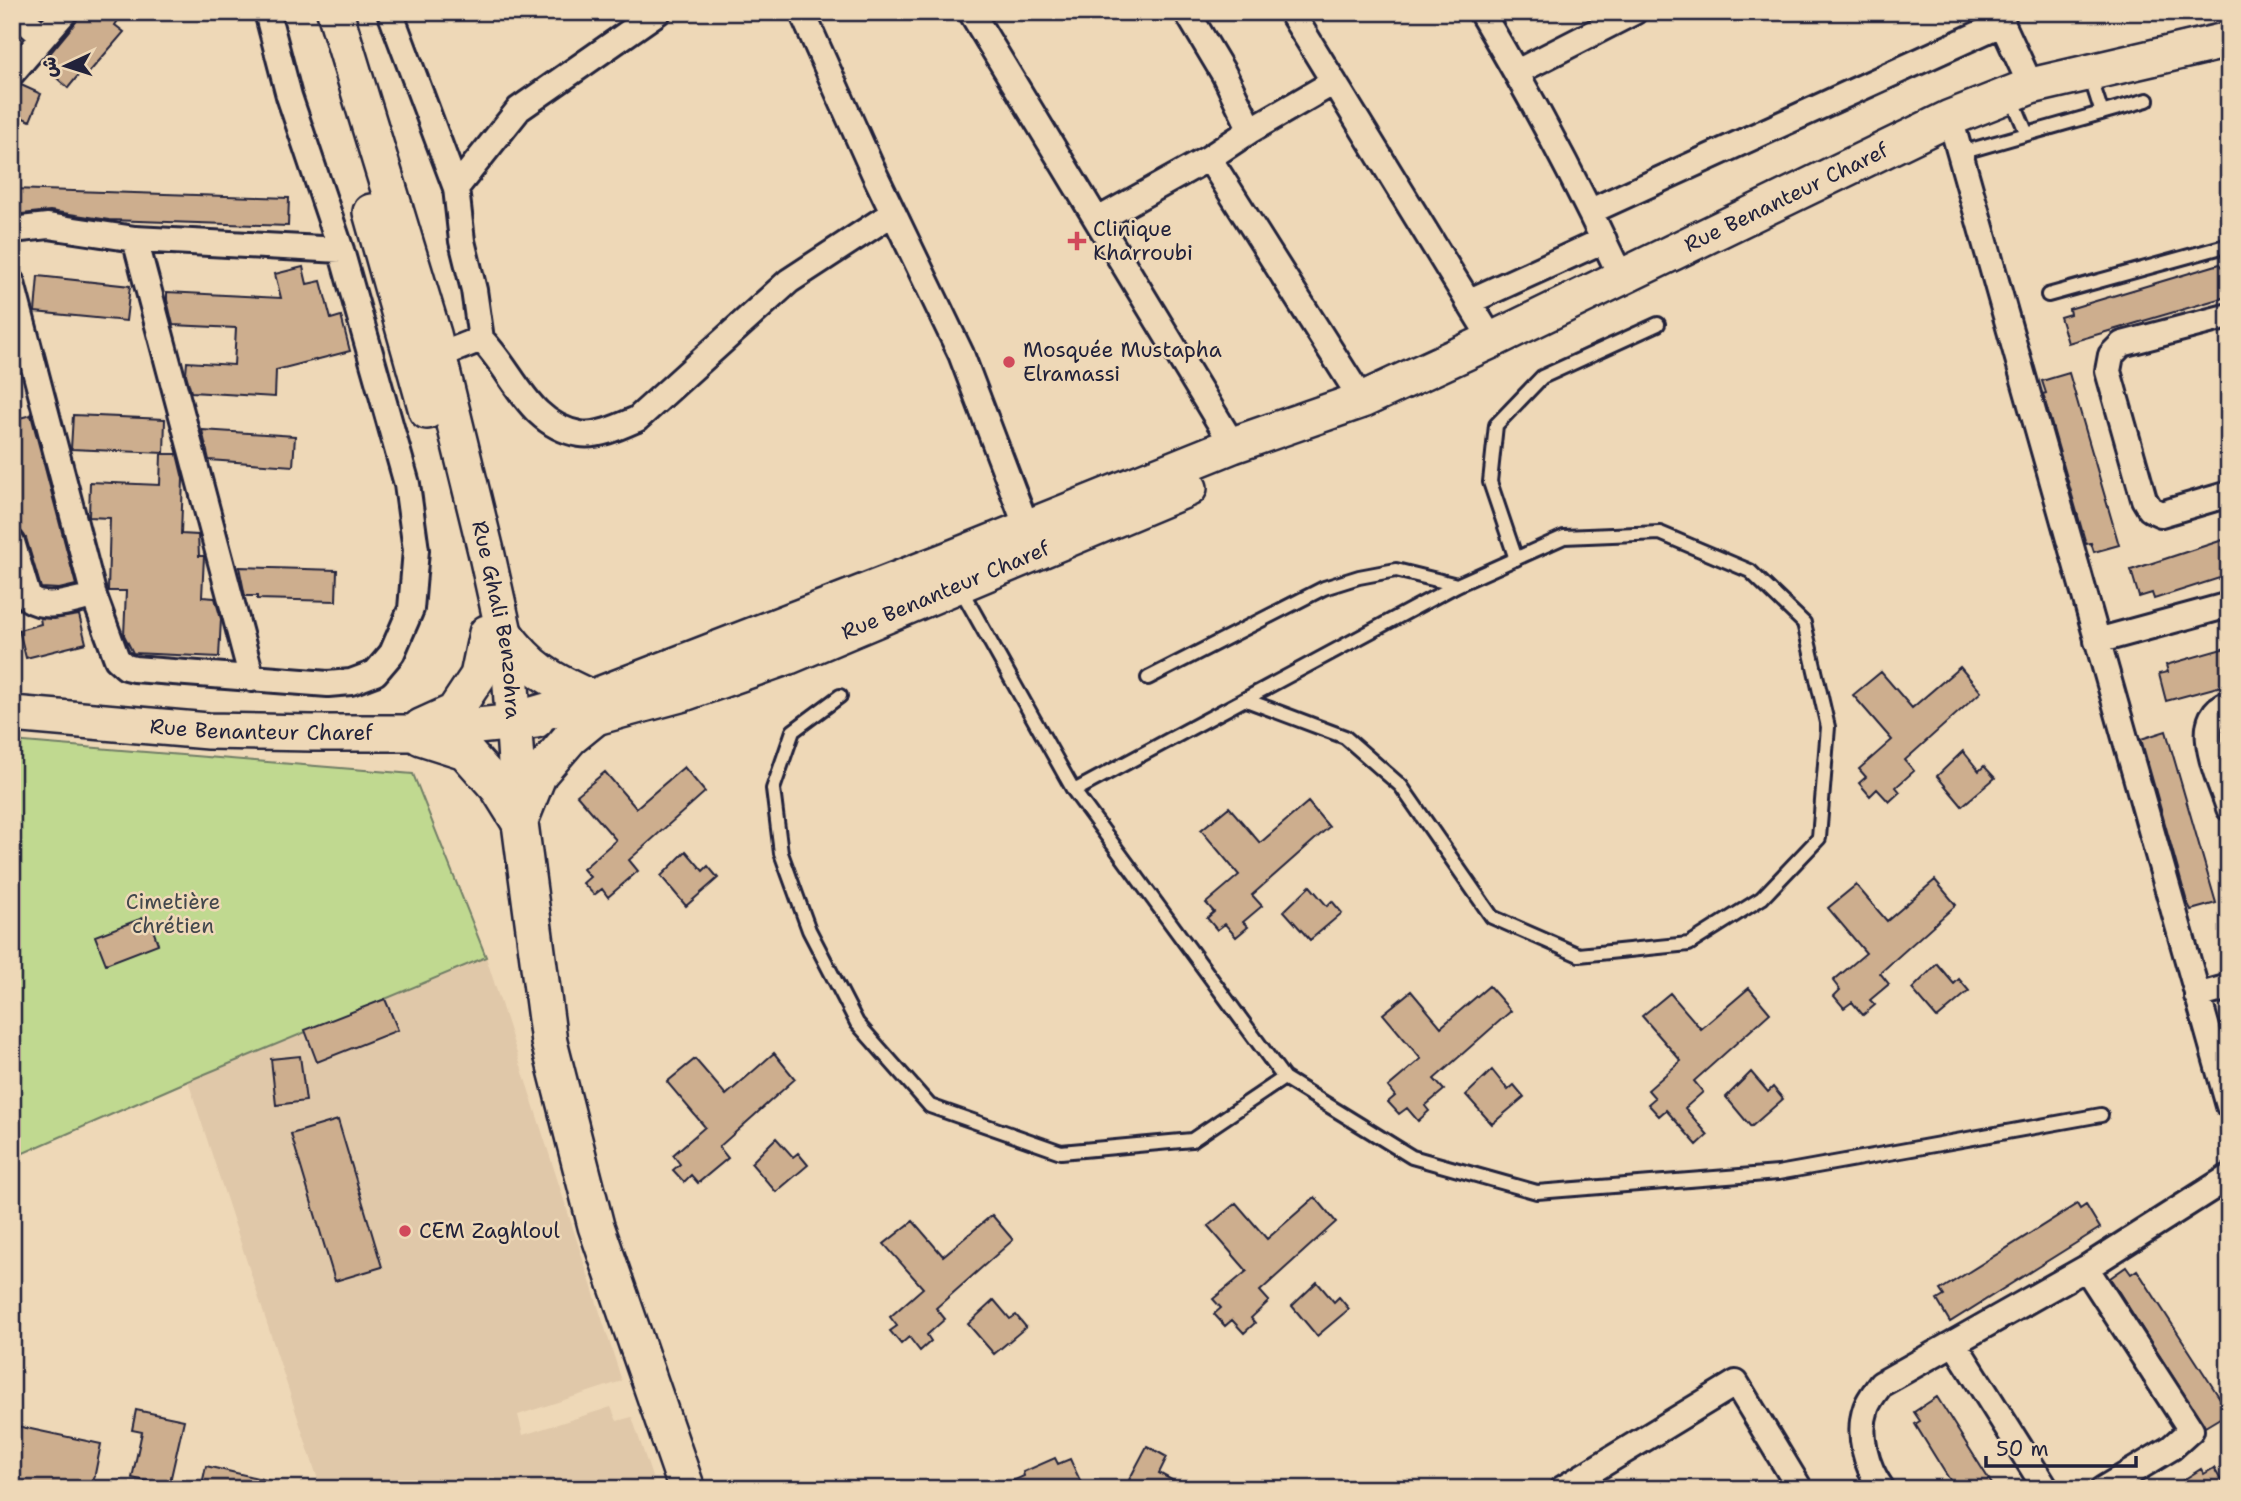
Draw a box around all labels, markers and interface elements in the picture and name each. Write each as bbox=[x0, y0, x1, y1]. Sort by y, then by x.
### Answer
north arrow bbox=[32, 32, 102, 102]
text: ش bbox=[36, 56, 63, 78]
street label: Rue Benanteur Charef bbox=[1680, 136, 1893, 259]
place label: Clinique Kharroubi bbox=[1093, 215, 1193, 267]
marker: Clinique Kharroubi bbox=[1067, 231, 1087, 251]
place label: Mosquée Mustapha Elramassi bbox=[1023, 336, 1222, 388]
marker: Mosquée Mustapha Elramassi bbox=[1001, 354, 1017, 370]
street label: Rue Ghali Benzohra bbox=[465, 518, 527, 720]
street label: Rue Benanteur Charef bbox=[837, 534, 1054, 646]
street label: Rue Benanteur Charef bbox=[149, 712, 373, 747]
park label: Cimetière chrétien bbox=[126, 888, 220, 940]
place label: CEM Zaghloul bbox=[419, 1217, 561, 1245]
marker: CEM Zaghloul bbox=[397, 1223, 413, 1239]
scale bar bbox=[1986, 1424, 2136, 1468]
text: 50 m bbox=[1996, 1435, 2049, 1463]

